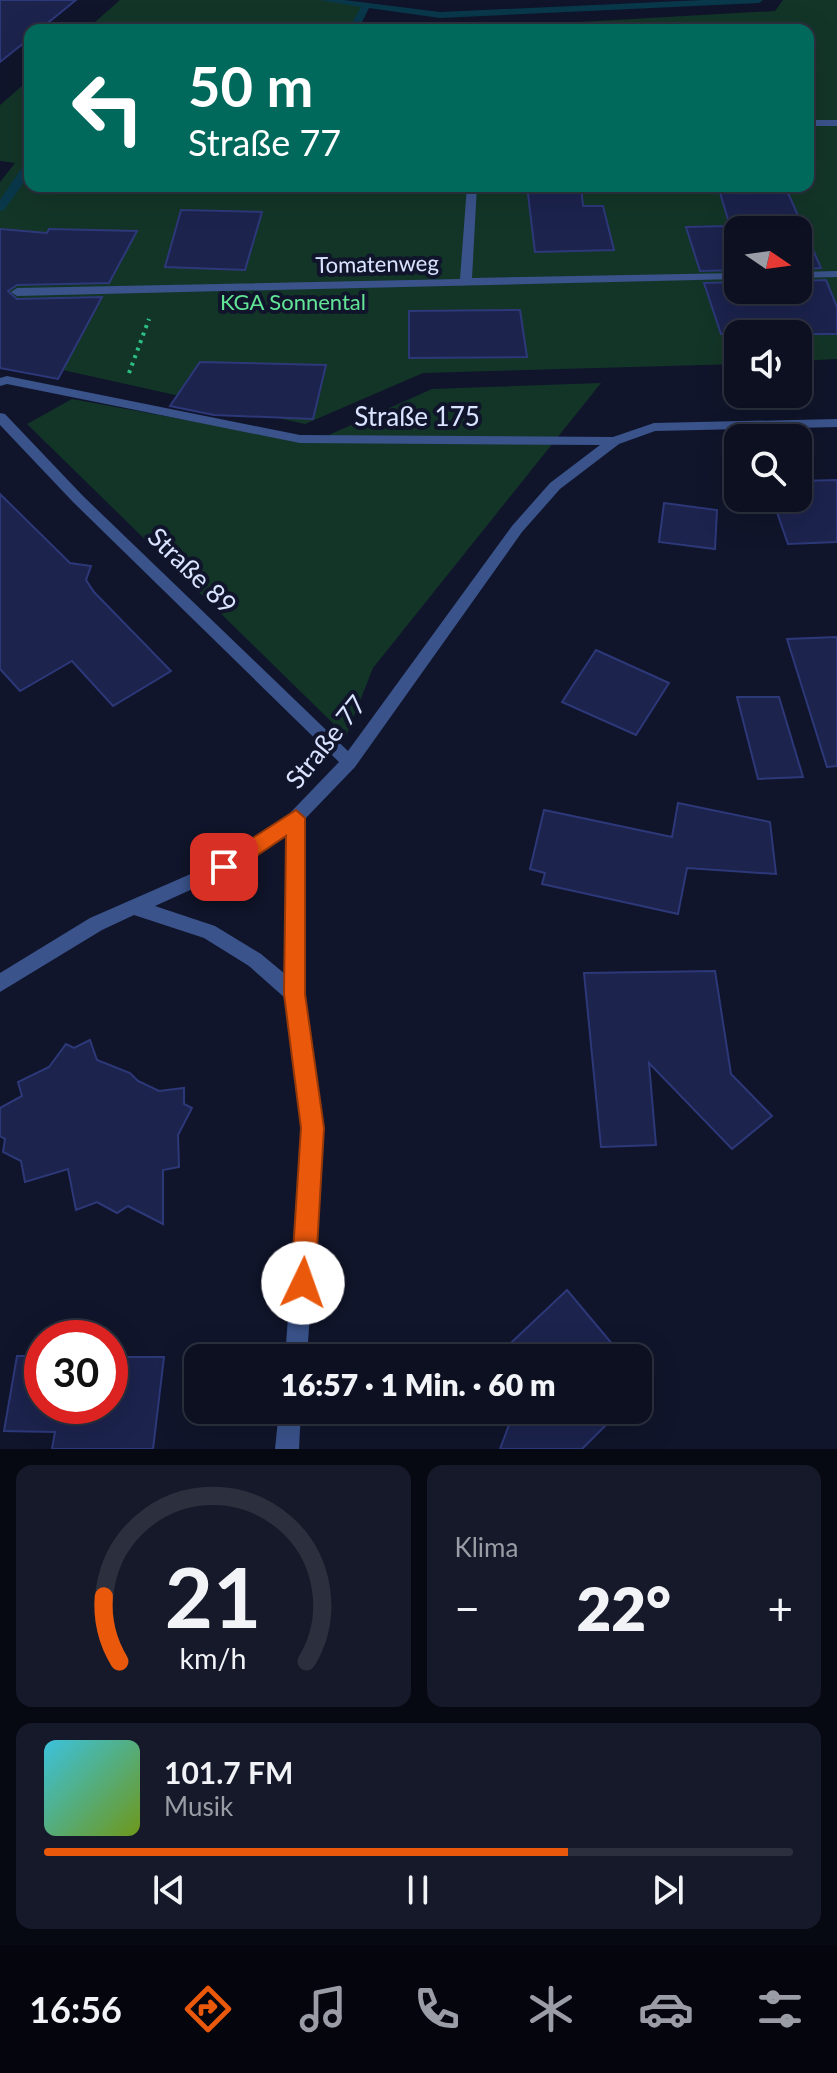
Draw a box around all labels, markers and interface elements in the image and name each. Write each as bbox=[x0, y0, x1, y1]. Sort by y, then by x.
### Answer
text: 50 m bbox=[188, 52, 313, 119]
icon: left bbox=[56, 56, 160, 160]
text: Straße 77 bbox=[188, 120, 341, 164]
north arrow bbox=[724, 216, 812, 304]
map controls bbox=[724, 216, 812, 512]
street label: Tomatenweg bbox=[315, 249, 439, 278]
park label: KGA Sonnental bbox=[220, 288, 366, 315]
button: sound bbox=[724, 320, 812, 408]
street label: Straße 175 bbox=[354, 400, 480, 432]
button: search bbox=[724, 424, 812, 512]
street label: Straße 89 bbox=[142, 520, 244, 620]
street label: Straße 77 bbox=[278, 688, 372, 794]
pin bbox=[190, 833, 258, 901]
icon: arrive bbox=[202, 845, 246, 889]
position arrow bbox=[261, 1241, 345, 1325]
speed limit sign: 30 bbox=[24, 1320, 128, 1424]
text: 16:57 · 1 Min. · 60 m bbox=[280, 1366, 556, 1402]
text: Klima bbox=[455, 1531, 518, 1563]
text: 21 bbox=[165, 1546, 262, 1646]
text: 22° bbox=[576, 1572, 671, 1644]
text: − bbox=[455, 1582, 480, 1634]
text: + bbox=[767, 1582, 793, 1634]
text: km/h bbox=[180, 1641, 247, 1675]
text: 101.7 FM bbox=[164, 1754, 293, 1790]
text: Musik bbox=[164, 1790, 233, 1822]
icon: previous bbox=[147, 1868, 191, 1912]
icon: pause bbox=[396, 1868, 440, 1912]
icon: next bbox=[646, 1868, 690, 1912]
icon: directions bbox=[180, 1981, 236, 2037]
icon: music bbox=[295, 1981, 351, 2037]
icon: phone bbox=[409, 1981, 465, 2037]
icon: climate bbox=[523, 1981, 579, 2037]
icon: car bbox=[638, 1981, 694, 2037]
icon: filters bbox=[752, 1981, 808, 2037]
text: 16:56 bbox=[29, 1987, 122, 2031]

